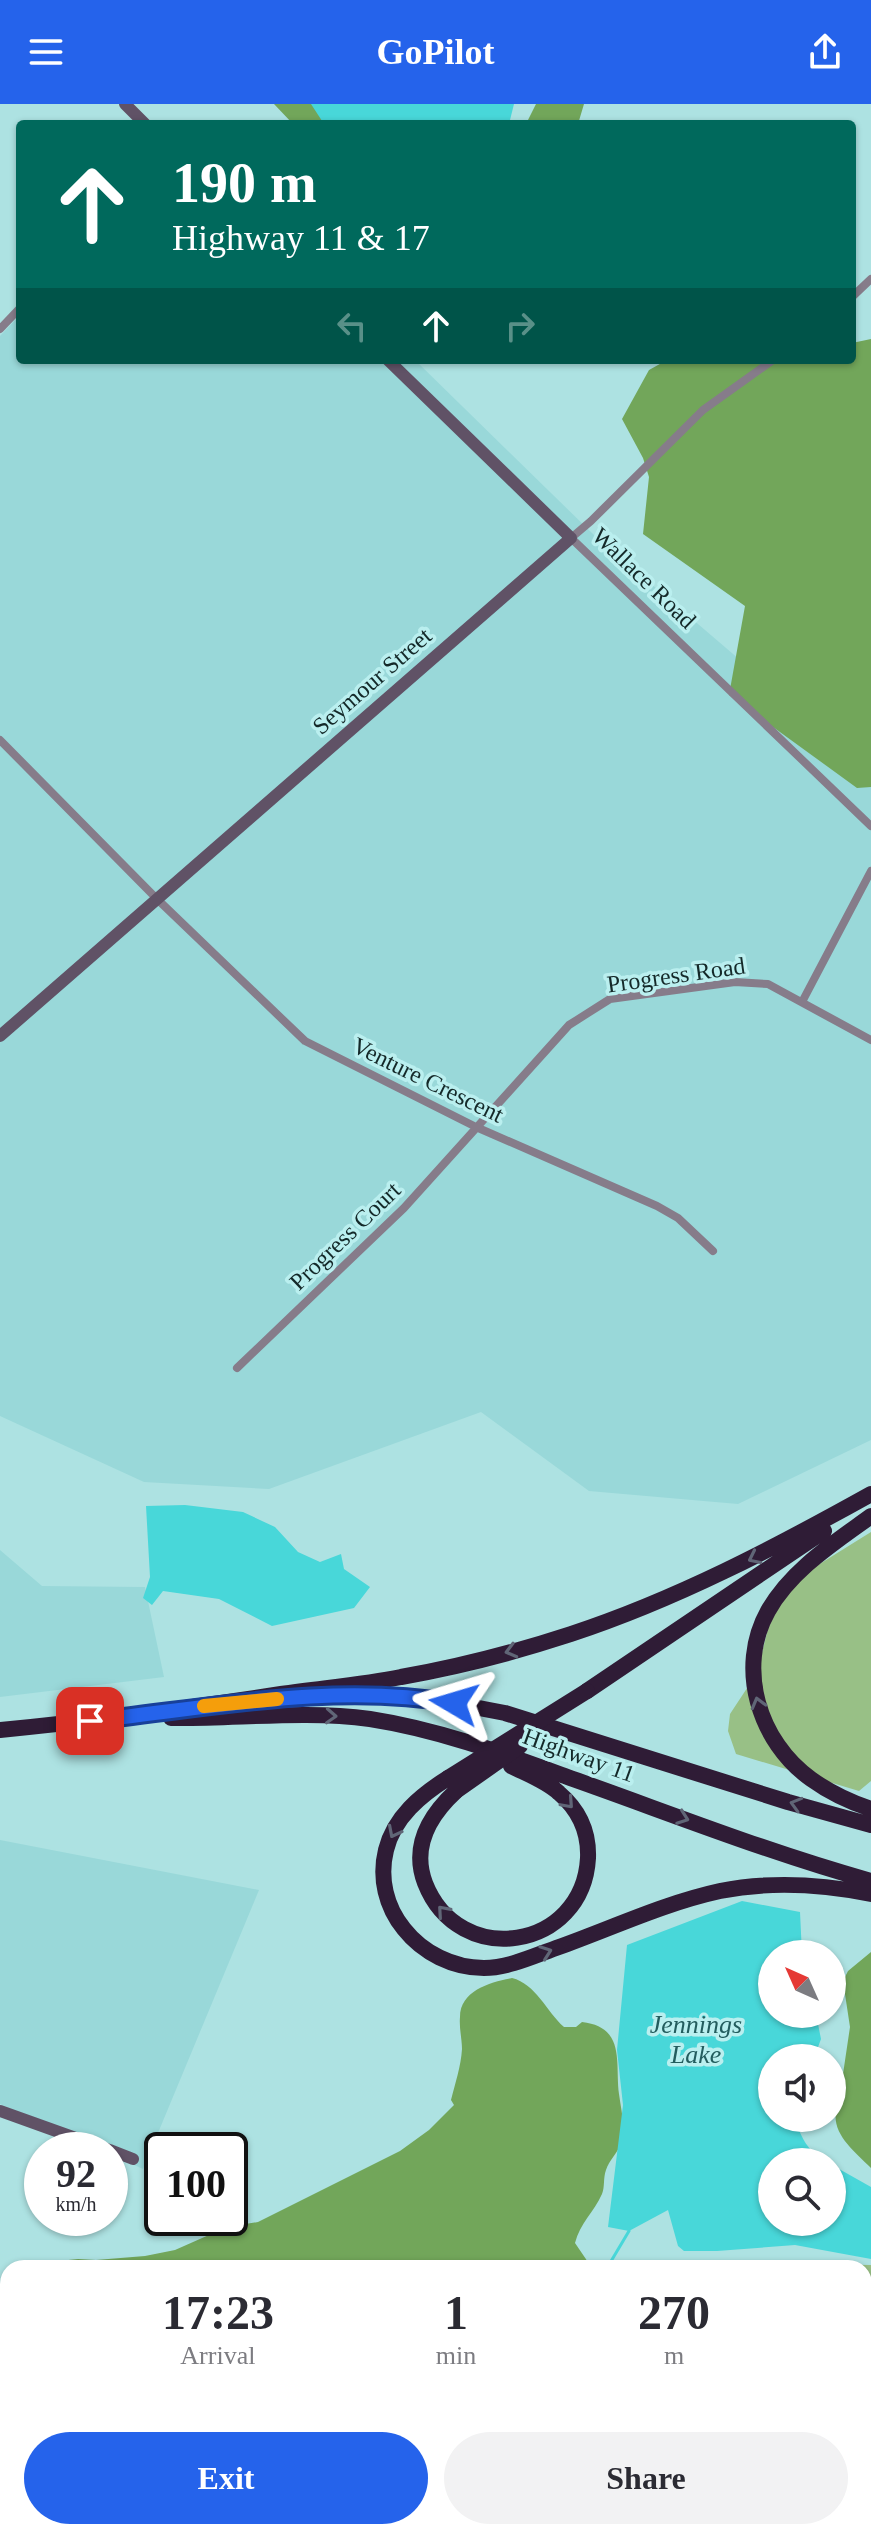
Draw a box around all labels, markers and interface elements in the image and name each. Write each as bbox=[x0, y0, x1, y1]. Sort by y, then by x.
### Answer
icon: menu bbox=[24, 30, 68, 74]
icon: share bbox=[803, 30, 847, 74]
text: GoPilot bbox=[377, 32, 494, 72]
icon: ahead bbox=[40, 152, 144, 256]
text: 190 m bbox=[172, 152, 317, 214]
text: Highway 11 & 17 bbox=[172, 218, 430, 258]
icon: left bbox=[330, 304, 374, 348]
icon: ahead bbox=[414, 304, 458, 348]
icon: right bbox=[498, 304, 542, 348]
street label: Wallace Road bbox=[587, 522, 701, 634]
street label: Seymour Street bbox=[307, 622, 437, 740]
street label: Progress Road bbox=[605, 952, 747, 998]
street label: Venture Crescent bbox=[348, 1032, 508, 1128]
street label: Progress Court bbox=[284, 1177, 406, 1295]
one-way arrow bbox=[747, 1549, 762, 1564]
one-way arrow bbox=[505, 1642, 519, 1659]
position arrow bbox=[412, 1661, 496, 1745]
pin bbox=[56, 1687, 124, 1755]
one-way arrow bbox=[751, 1696, 768, 1710]
icon: arrive bbox=[68, 1699, 112, 1743]
one-way arrow bbox=[325, 1707, 338, 1724]
street label: Highway 11 bbox=[520, 1723, 638, 1787]
one-way arrow bbox=[558, 1793, 573, 1808]
one-way arrow bbox=[789, 1797, 803, 1814]
one-way arrow bbox=[675, 1809, 689, 1825]
one-way arrow bbox=[388, 1824, 403, 1839]
one-way arrow bbox=[438, 1905, 453, 1920]
north arrow bbox=[758, 1940, 846, 2028]
map controls bbox=[758, 1940, 846, 2236]
one-way arrow bbox=[538, 1945, 552, 1961]
water label: Jennings Lake bbox=[650, 2010, 742, 2069]
button: sound bbox=[758, 2044, 846, 2132]
speed limit sign: 100 bbox=[144, 2132, 248, 2236]
button: search bbox=[758, 2148, 846, 2236]
text: 92 bbox=[56, 2151, 96, 2196]
text: km/h bbox=[55, 2193, 97, 2215]
text: 17:23 bbox=[162, 2286, 274, 2339]
text: 1 bbox=[444, 2286, 468, 2339]
text: 270 bbox=[638, 2286, 710, 2339]
text: Arrival bbox=[180, 2341, 255, 2370]
text: min bbox=[436, 2341, 476, 2370]
text: m bbox=[664, 2341, 684, 2370]
button: Exit bbox=[24, 2432, 428, 2524]
button: Share bbox=[444, 2432, 848, 2524]

